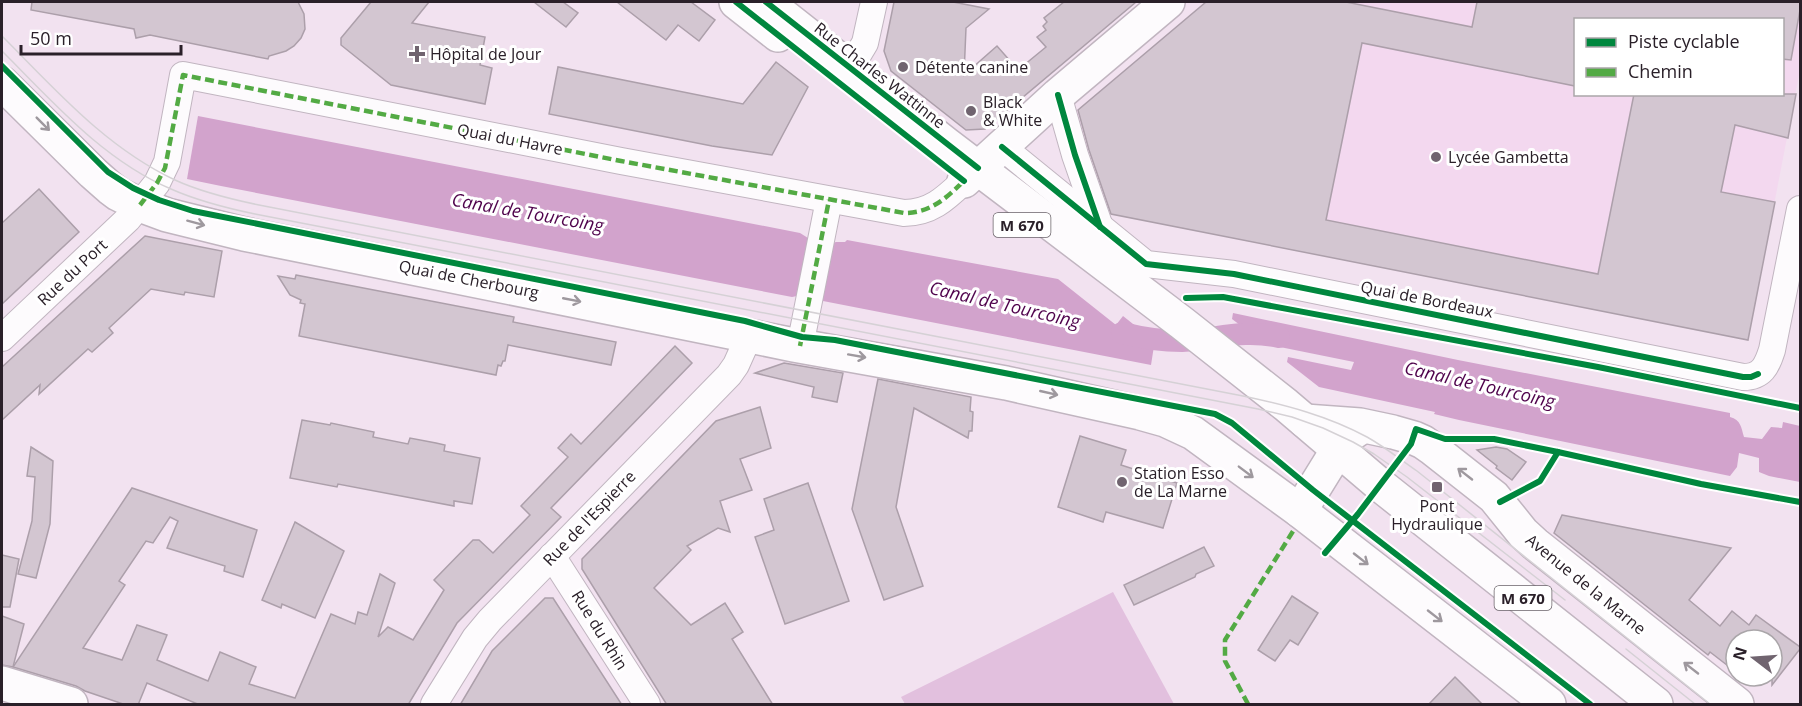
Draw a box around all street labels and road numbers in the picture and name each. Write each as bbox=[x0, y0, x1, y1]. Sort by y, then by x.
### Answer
street label: Rue Charles Wattinne bbox=[810, 17, 950, 133]
street label: Quai du Havre bbox=[455, 118, 565, 160]
road number: M 670 bbox=[994, 213, 1050, 237]
street label: Rue du Port bbox=[32, 234, 112, 310]
street label: Quai de Cherbourg bbox=[397, 255, 541, 303]
street label: Quai de Bordeaux bbox=[1359, 275, 1496, 323]
street label: Rue de l'Espierre bbox=[538, 466, 640, 570]
street label: Avenue de la Marne bbox=[1521, 529, 1651, 639]
street label: Rue du Rhin bbox=[567, 586, 633, 674]
road number: M 670 bbox=[1494, 586, 1552, 610]

